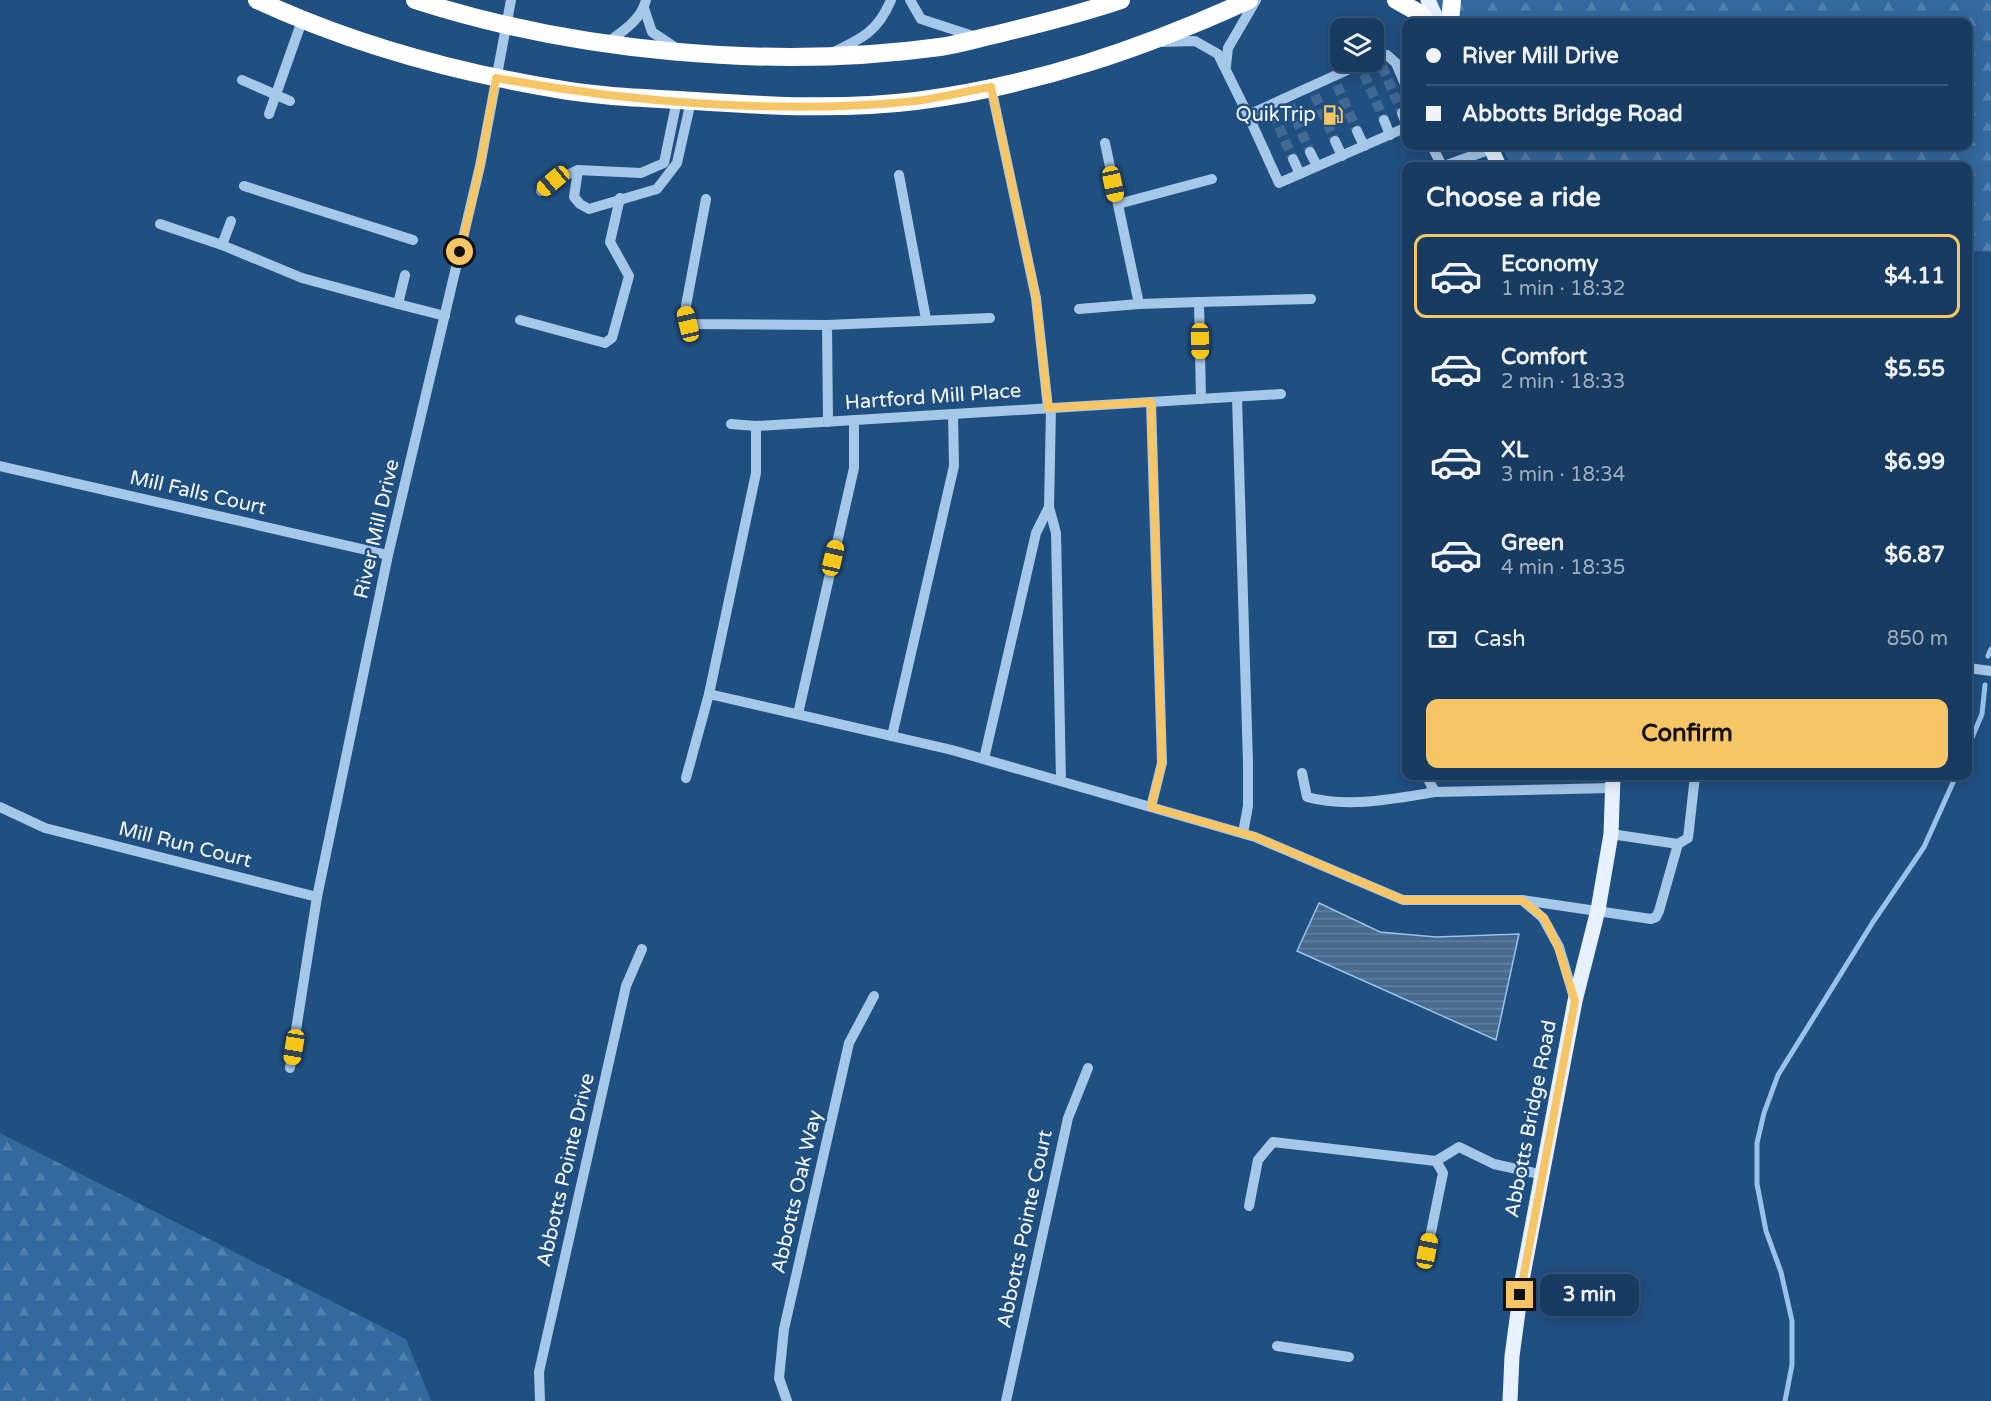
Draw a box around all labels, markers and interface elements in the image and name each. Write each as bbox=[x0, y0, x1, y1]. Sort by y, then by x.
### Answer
map controls bbox=[1330, 18, 1384, 72]
button: layers bbox=[1330, 18, 1384, 72]
text: River Mill Drive bbox=[1462, 43, 1619, 69]
text: Abbotts Bridge Road bbox=[1462, 101, 1683, 127]
place label: QuikTrip bbox=[1236, 103, 1316, 127]
fuel station icon: QuikTrip bbox=[1321, 103, 1345, 127]
car bbox=[533, 163, 573, 199]
car bbox=[1100, 165, 1126, 203]
text: Choose a ride bbox=[1426, 181, 1601, 214]
route start bbox=[446, 238, 473, 265]
icon: car bbox=[1429, 249, 1483, 303]
text: Economy bbox=[1501, 251, 1598, 277]
text: $4.11 bbox=[1884, 263, 1945, 289]
text: 1 min · 18:32 bbox=[1501, 277, 1625, 301]
car bbox=[675, 304, 701, 344]
car bbox=[1191, 323, 1209, 359]
icon: car bbox=[1429, 342, 1483, 396]
text: Comfort bbox=[1501, 344, 1587, 370]
text: $5.55 bbox=[1884, 356, 1945, 382]
text: 2 min · 18:33 bbox=[1501, 370, 1625, 394]
street label: Hartford Mill Place bbox=[844, 379, 1022, 415]
icon: car bbox=[1429, 435, 1483, 489]
text: XL bbox=[1501, 437, 1528, 463]
text: $6.99 bbox=[1884, 449, 1945, 475]
street label: River Mill Drive bbox=[349, 457, 405, 601]
text: 3 min · 18:34 bbox=[1501, 463, 1625, 487]
street label: Mill Falls Court bbox=[128, 466, 269, 520]
icon: car bbox=[1429, 528, 1483, 582]
text: Green bbox=[1501, 530, 1564, 556]
car bbox=[820, 538, 846, 578]
text: $6.87 bbox=[1884, 542, 1945, 568]
text: 4 min · 18:35 bbox=[1501, 556, 1625, 580]
icon: cash bbox=[1426, 623, 1459, 656]
text: Cash bbox=[1474, 626, 1526, 652]
text: 850 m bbox=[1887, 627, 1948, 651]
button: Confirm bbox=[1426, 699, 1948, 768]
street label: Mill Run Court bbox=[116, 817, 254, 873]
street label: Abbotts Bridge Road bbox=[1500, 1018, 1562, 1220]
car bbox=[282, 1028, 306, 1066]
street label: Abbotts Pointe Drive bbox=[532, 1071, 600, 1269]
street label: Abbotts Oak Way bbox=[767, 1108, 828, 1276]
street label: Abbotts Pointe Court bbox=[992, 1128, 1058, 1330]
car bbox=[1415, 1232, 1439, 1270]
callout: 3 min bbox=[1541, 1274, 1640, 1316]
route end bbox=[1506, 1281, 1533, 1308]
text: 3 min bbox=[1563, 1283, 1616, 1307]

